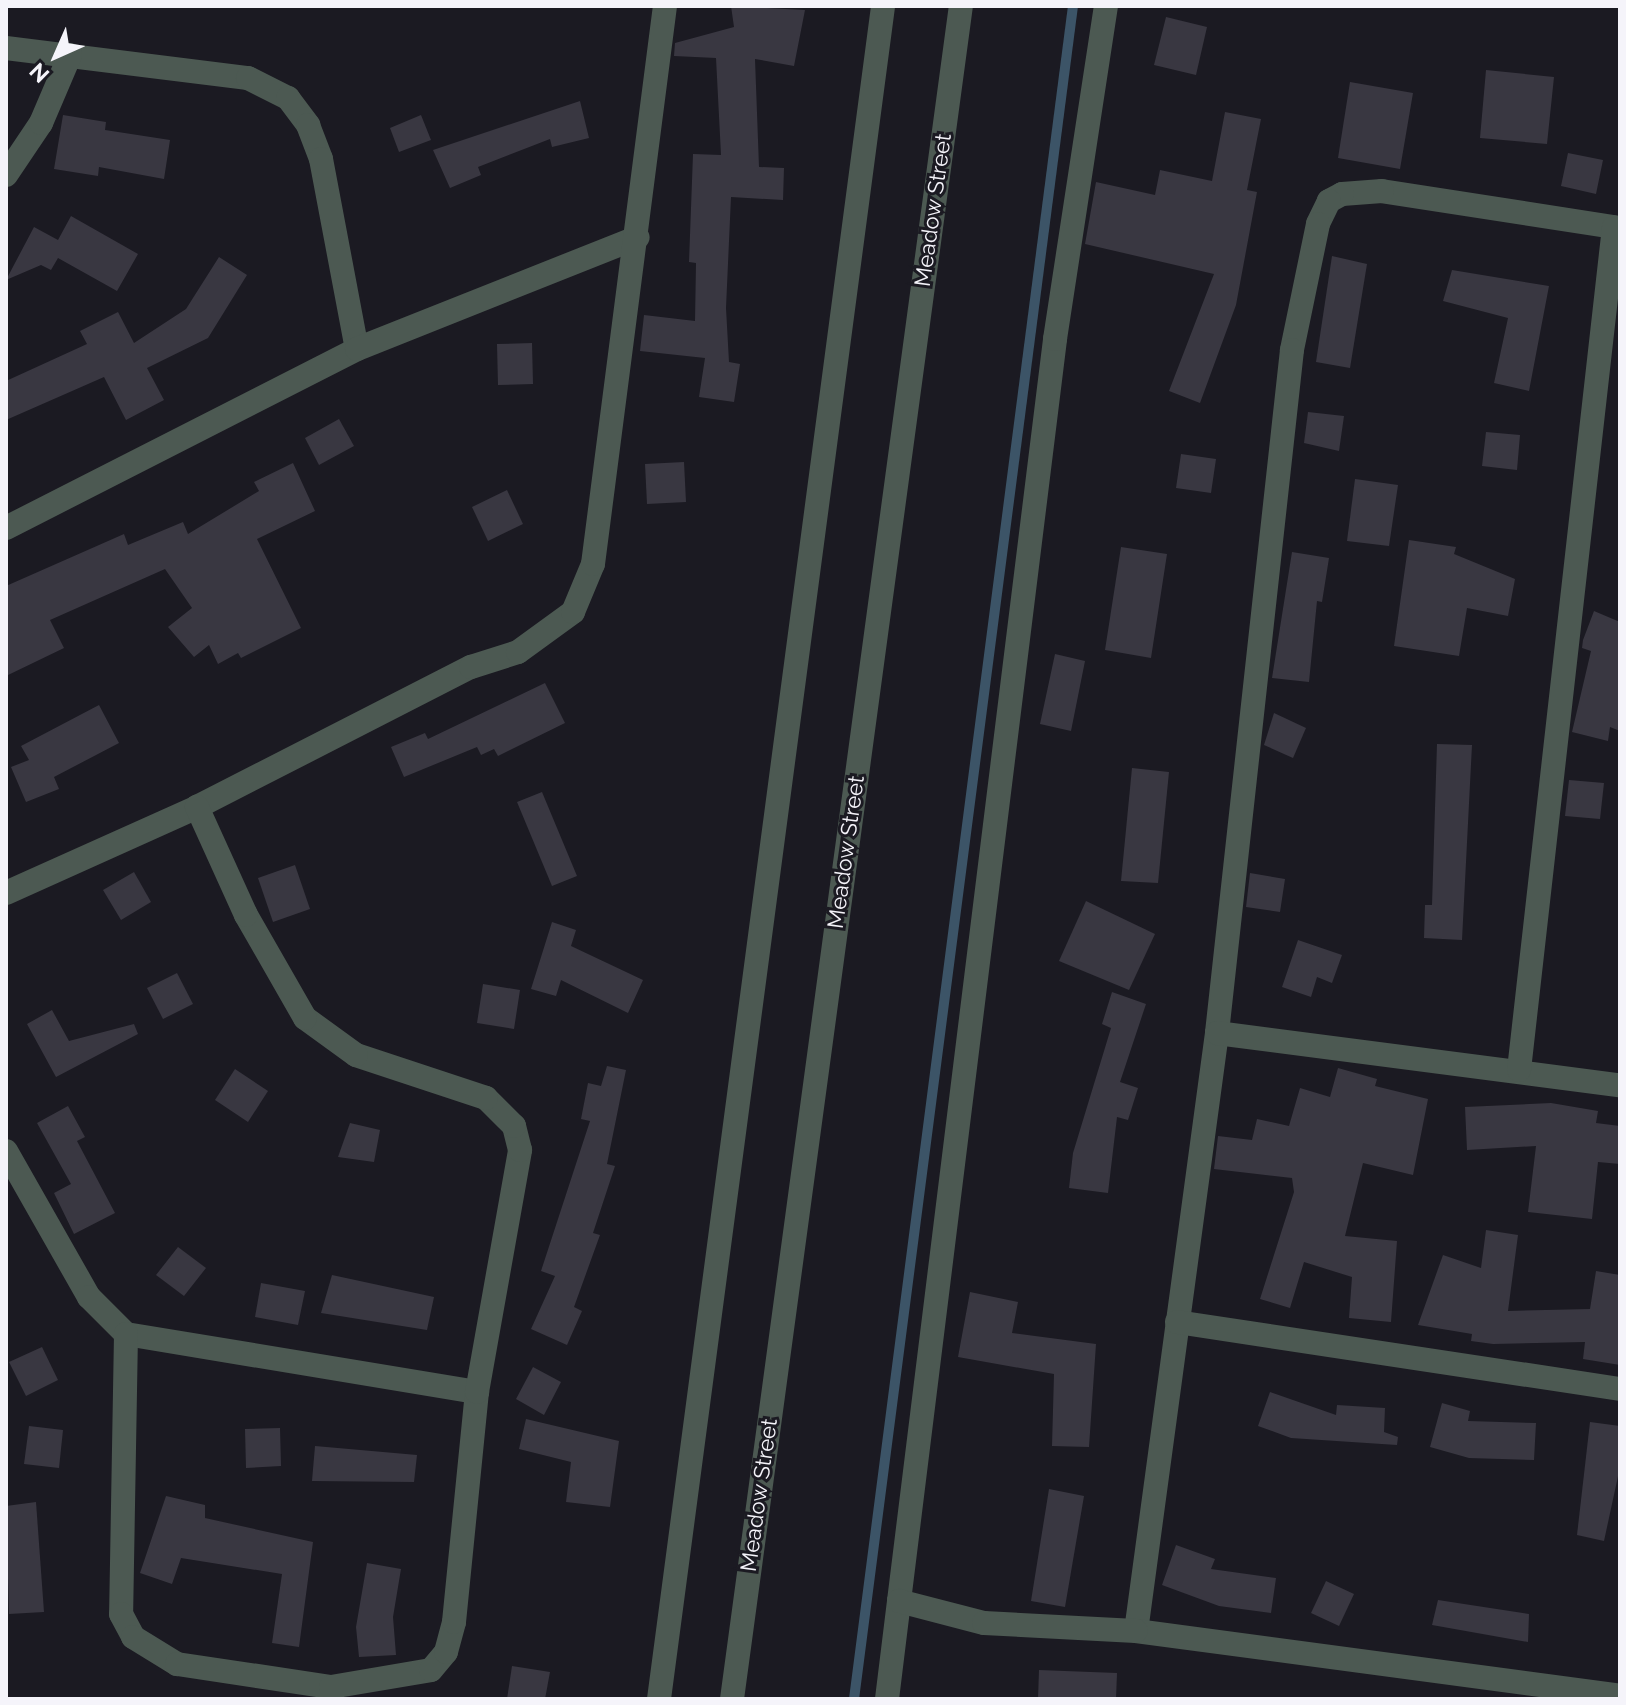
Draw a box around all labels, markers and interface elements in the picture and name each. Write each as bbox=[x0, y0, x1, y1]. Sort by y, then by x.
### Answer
north arrow bbox=[16, 16, 96, 96]
text: N bbox=[24, 58, 54, 88]
street label: Meadow Street bbox=[909, 131, 957, 289]
street label: Meadow Street bbox=[822, 773, 870, 931]
street label: Meadow Street bbox=[735, 1416, 783, 1574]

